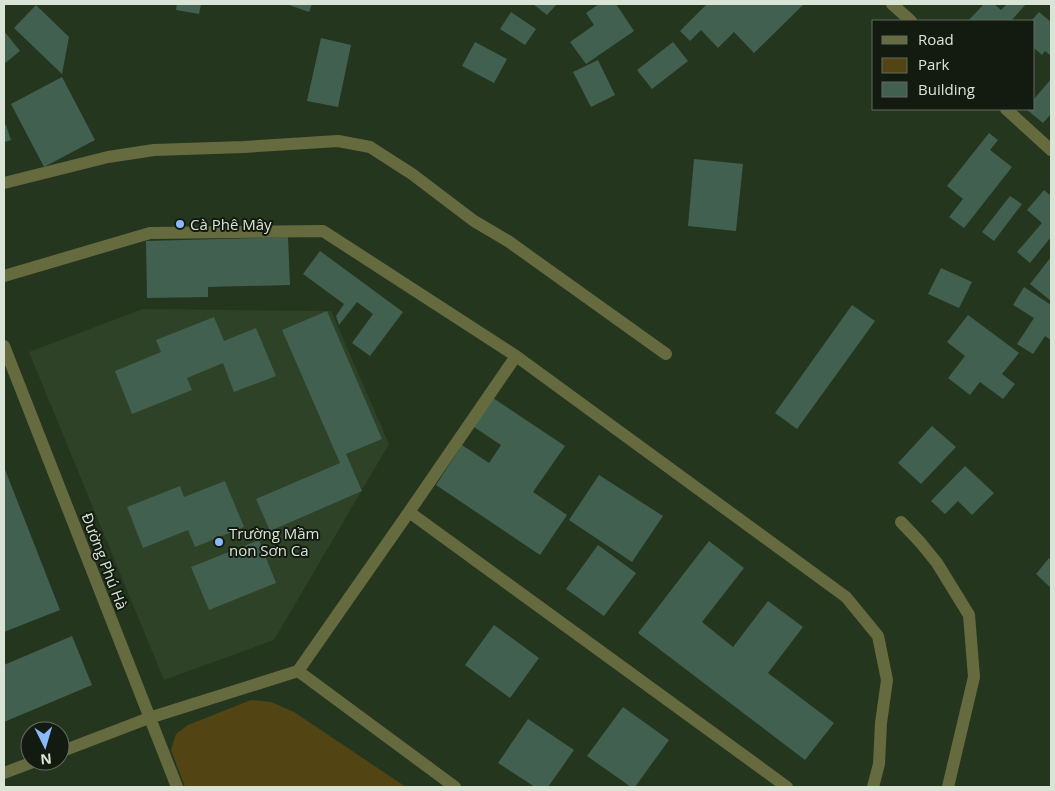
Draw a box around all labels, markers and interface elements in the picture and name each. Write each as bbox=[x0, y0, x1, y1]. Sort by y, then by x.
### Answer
legend bbox=[872, 20, 1035, 110]
text: Road bbox=[918, 29, 954, 49]
text: Park bbox=[918, 54, 949, 74]
text: Building bbox=[918, 79, 975, 99]
place label: Cà Phê Mây bbox=[190, 214, 272, 234]
marker: Cà Phê Mây bbox=[174, 218, 186, 230]
street label: Đường Phú Hà bbox=[77, 510, 133, 612]
place label: Trường Mầm non Sơn Ca bbox=[229, 523, 319, 560]
marker: Trường Mầm non Sơn Ca bbox=[213, 536, 225, 548]
north arrow bbox=[20, 721, 70, 771]
text: N bbox=[40, 749, 53, 769]

